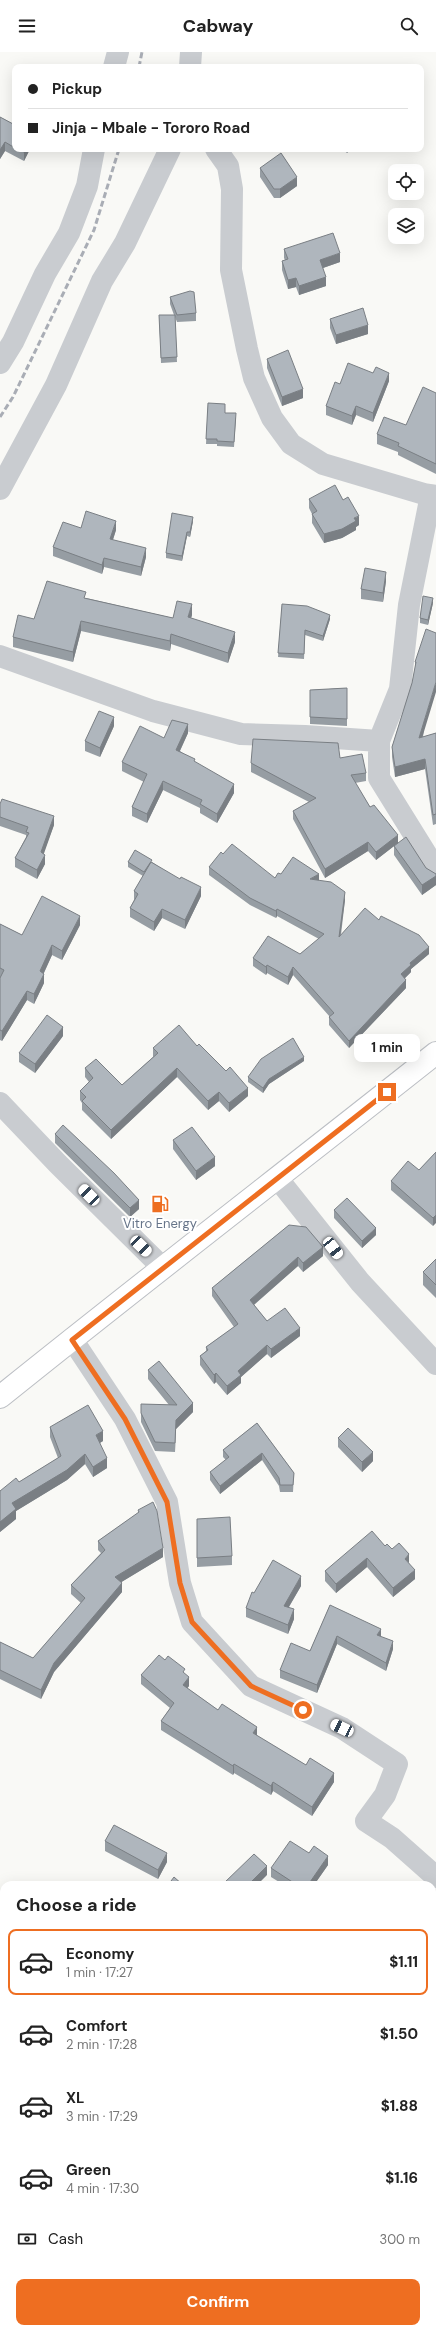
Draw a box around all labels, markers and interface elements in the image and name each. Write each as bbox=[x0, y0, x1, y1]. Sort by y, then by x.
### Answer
text: Cabway bbox=[183, 14, 253, 38]
icon: menu bbox=[16, 15, 38, 37]
icon: search bbox=[398, 15, 420, 37]
text: Pickup bbox=[52, 79, 102, 99]
text: Jinja - Mbale - Tororo Road bbox=[52, 118, 250, 138]
map controls bbox=[388, 164, 424, 244]
button: locate bbox=[388, 164, 424, 200]
button: layers bbox=[388, 208, 424, 244]
callout: 1 min bbox=[354, 1034, 420, 1062]
text: 1 min bbox=[371, 1039, 403, 1056]
route end bbox=[378, 1083, 396, 1101]
car bbox=[76, 1182, 102, 1208]
fuel station icon: Vitro Energy bbox=[150, 1194, 170, 1214]
place label: Vitro Energy bbox=[123, 1215, 197, 1232]
car bbox=[128, 1233, 154, 1259]
car bbox=[321, 1235, 345, 1261]
route start bbox=[294, 1701, 312, 1719]
car bbox=[329, 1717, 355, 1739]
text: Choose a ride bbox=[16, 1893, 137, 1917]
icon: car bbox=[18, 1944, 54, 1980]
text: Economy bbox=[66, 1944, 134, 1964]
text: $1.11 bbox=[389, 1952, 418, 1972]
text: 1 min · 17:27 bbox=[66, 1964, 133, 1981]
icon: car bbox=[18, 2016, 54, 2052]
text: Comfort bbox=[66, 2016, 127, 2036]
text: $1.50 bbox=[380, 2024, 418, 2044]
text: 2 min · 17:28 bbox=[66, 2036, 137, 2053]
icon: car bbox=[18, 2088, 54, 2124]
text: XL bbox=[66, 2088, 84, 2108]
text: $1.88 bbox=[381, 2096, 418, 2116]
text: 3 min · 17:29 bbox=[66, 2108, 138, 2125]
icon: car bbox=[18, 2160, 54, 2196]
text: Green bbox=[66, 2160, 111, 2180]
text: $1.16 bbox=[385, 2168, 418, 2188]
text: 4 min · 17:30 bbox=[66, 2180, 139, 2197]
icon: cash bbox=[16, 2228, 38, 2250]
text: Cash bbox=[48, 2229, 83, 2249]
text: 300 m bbox=[379, 2231, 420, 2248]
button: Confirm bbox=[16, 2279, 420, 2325]

